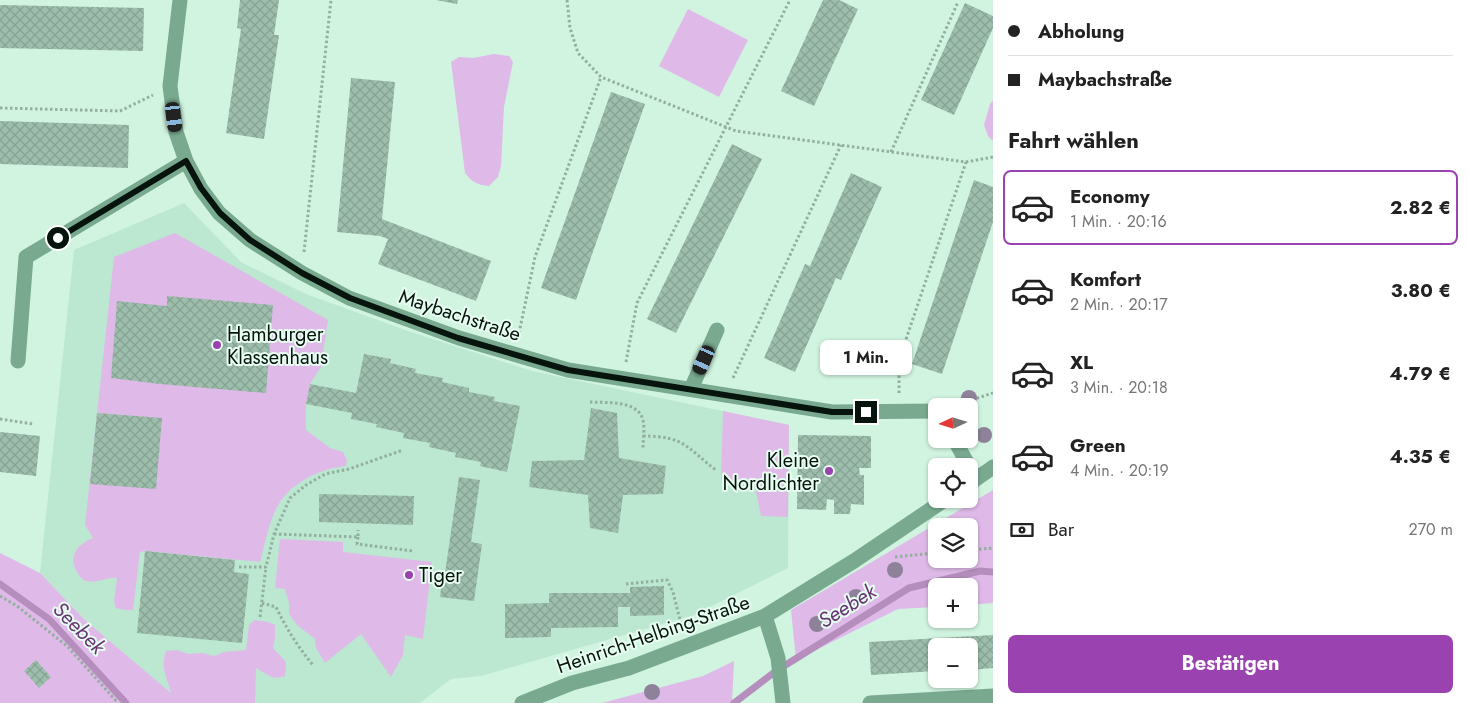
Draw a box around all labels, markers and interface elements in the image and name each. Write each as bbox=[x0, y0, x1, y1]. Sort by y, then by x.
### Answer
text: Abholung bbox=[1038, 18, 1124, 45]
text: Maybachstraße bbox=[1038, 66, 1172, 93]
car bbox=[164, 101, 183, 133]
text: Fahrt wählen bbox=[1008, 124, 1139, 156]
text: Economy bbox=[1070, 183, 1150, 210]
icon: car bbox=[1010, 185, 1055, 230]
text: 2.82 € bbox=[1390, 194, 1451, 221]
text: 1 Min. · 20:16 bbox=[1070, 210, 1167, 233]
route start bbox=[47, 227, 69, 249]
text: Komfort bbox=[1070, 266, 1141, 293]
icon: car bbox=[1010, 268, 1055, 313]
text: 3.80 € bbox=[1391, 277, 1451, 304]
street label: Maybachstraße bbox=[395, 282, 525, 349]
text: 2 Min. · 20:17 bbox=[1070, 293, 1168, 316]
place label: Hamburger Klassenhaus bbox=[227, 320, 328, 372]
marker: Hamburger Klassenhaus bbox=[211, 339, 223, 351]
callout: 1 Min. bbox=[820, 340, 912, 374]
car bbox=[691, 343, 716, 377]
text: 1 Min. bbox=[843, 346, 889, 369]
text: XL bbox=[1070, 349, 1093, 376]
icon: car bbox=[1010, 351, 1055, 396]
text: 4.79 € bbox=[1389, 360, 1451, 387]
text: 3 Min. · 20:18 bbox=[1070, 376, 1168, 399]
north arrow bbox=[928, 398, 978, 448]
map controls bbox=[928, 398, 978, 688]
route end bbox=[855, 401, 877, 423]
text: Green bbox=[1070, 432, 1126, 459]
icon: car bbox=[1010, 434, 1055, 479]
text: 4.35 € bbox=[1389, 443, 1451, 470]
place label: Kleine Nordlichter bbox=[723, 446, 819, 498]
button: locate bbox=[928, 458, 978, 508]
text: 4 Min. · 20:19 bbox=[1070, 459, 1169, 482]
marker: Kleine Nordlichter bbox=[823, 465, 835, 477]
icon: cash bbox=[1008, 516, 1036, 544]
text: Bar bbox=[1048, 516, 1074, 543]
button: layers bbox=[928, 518, 978, 568]
text: 270 m bbox=[1409, 518, 1453, 541]
place label: Tiger bbox=[419, 561, 462, 590]
marker: Tiger bbox=[403, 569, 415, 581]
water label: Seebek bbox=[812, 576, 883, 635]
button: + bbox=[928, 578, 978, 628]
street label: Heinrich-Helbing-Straße bbox=[553, 588, 754, 681]
water label: Seebek bbox=[46, 595, 113, 662]
button: Bestätigen bbox=[1008, 635, 1453, 693]
button: − bbox=[928, 638, 978, 688]

